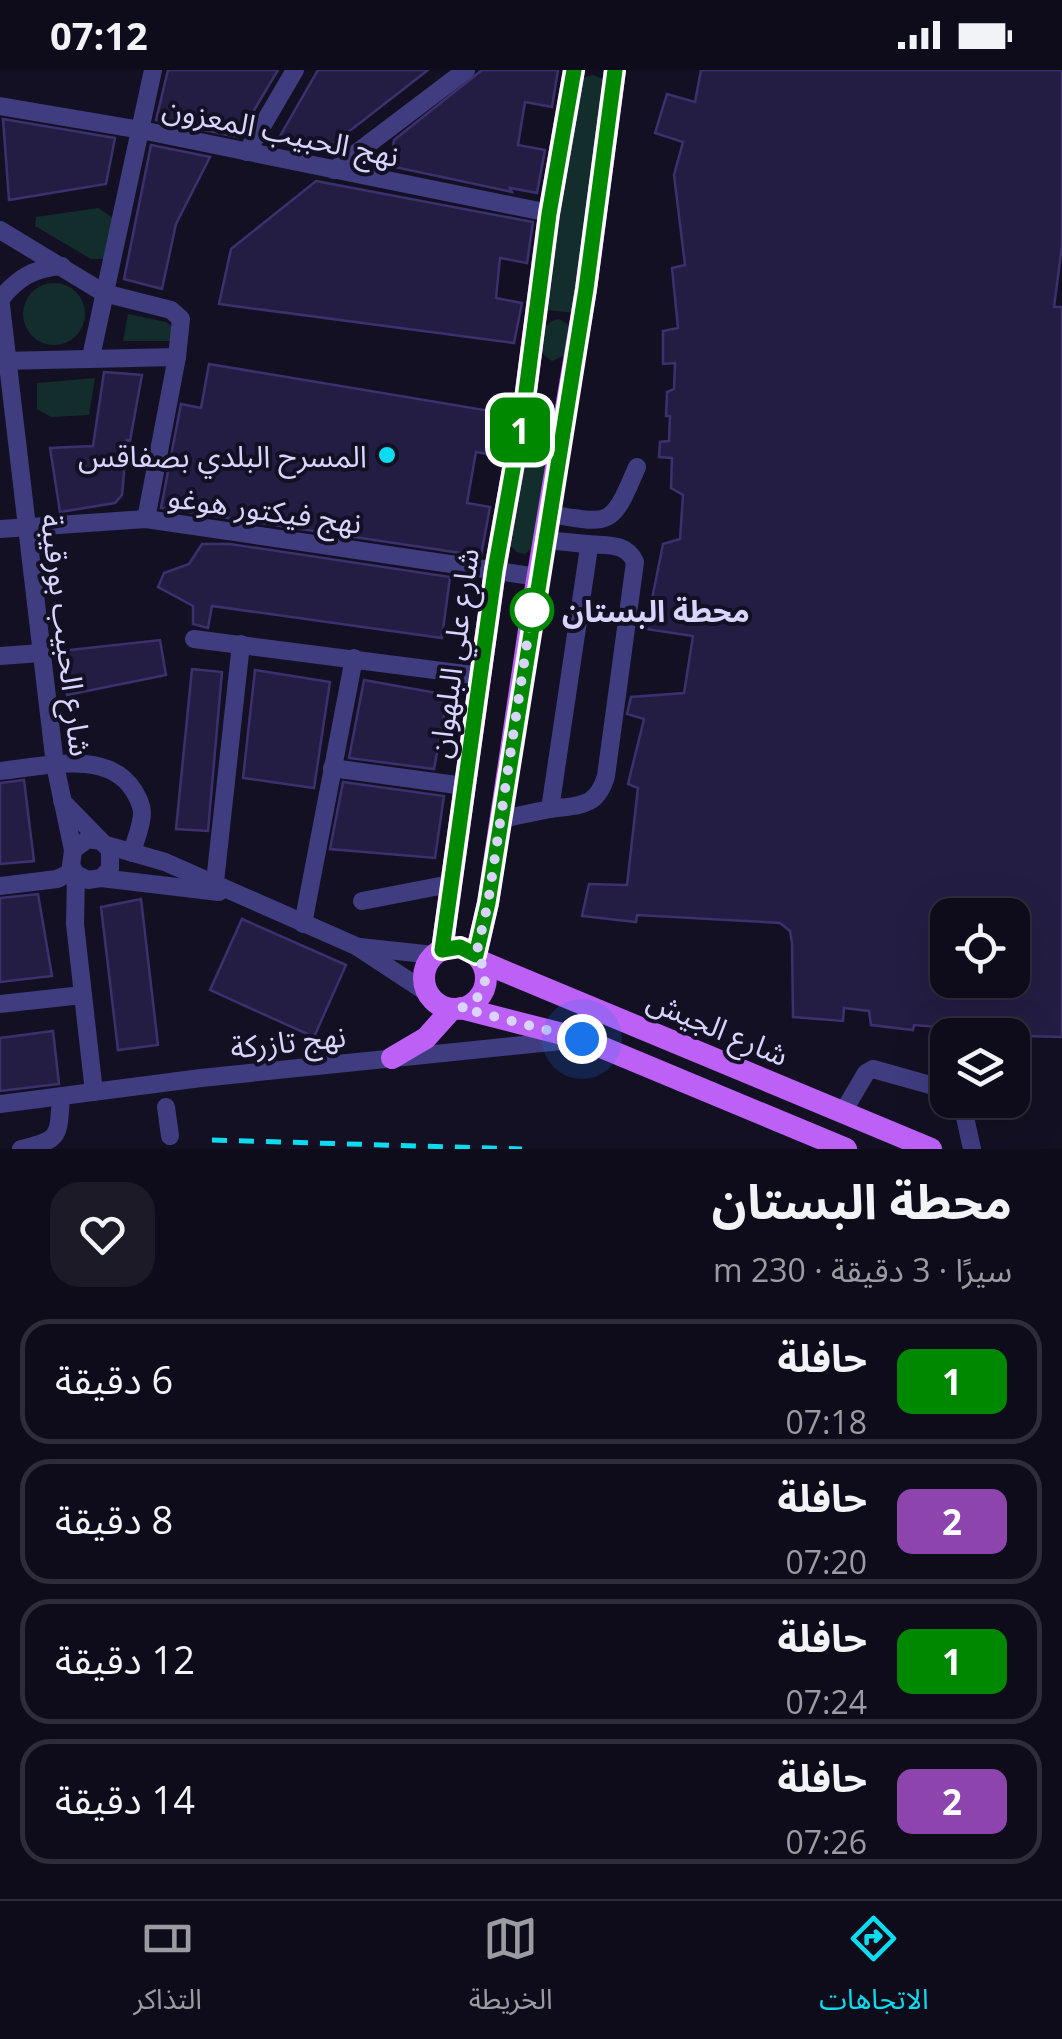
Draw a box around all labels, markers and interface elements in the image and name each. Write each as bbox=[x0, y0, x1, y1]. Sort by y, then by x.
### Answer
text: 07:12 bbox=[50, 9, 148, 61]
street label: نهج الحبيب المعزون bbox=[159, 86, 403, 179]
line badge: 1 bbox=[488, 398, 552, 462]
text: 1 bbox=[510, 407, 530, 454]
place label: المسرح البلدي بصفاقس bbox=[78, 435, 367, 479]
marker: المسرح البلدي بصفاقس bbox=[376, 444, 398, 466]
street label: نهج فيكتور هوغو bbox=[165, 475, 364, 546]
street label: شارع الحبيب بورقيبة bbox=[29, 511, 102, 759]
street label: شارع علي البلهوان bbox=[418, 545, 492, 761]
marker: محطة البستان bbox=[511, 589, 553, 631]
place label: محطة البستان bbox=[562, 590, 750, 631]
map controls bbox=[930, 898, 1030, 1118]
button: locate bbox=[930, 898, 1030, 998]
street label: شارع الجيش bbox=[640, 979, 795, 1078]
your location bbox=[557, 1014, 607, 1064]
street label: نهج تازركة bbox=[228, 1015, 348, 1070]
button: layers bbox=[930, 1018, 1030, 1118]
text: محطة البستان bbox=[712, 1168, 1012, 1233]
button: heart bbox=[50, 1182, 155, 1287]
text: سيرًا · 3 دقيقة · 230 m bbox=[713, 1248, 1012, 1291]
text: حافلة bbox=[778, 1331, 867, 1383]
text: 6 دقيقة bbox=[55, 1353, 173, 1405]
text: 1 bbox=[942, 1358, 962, 1405]
text: 07:18 bbox=[785, 1400, 867, 1443]
text: حافلة bbox=[778, 1471, 867, 1523]
text: 8 دقيقة bbox=[55, 1493, 173, 1545]
text: 2 bbox=[942, 1498, 962, 1545]
text: 07:20 bbox=[785, 1540, 867, 1583]
text: حافلة bbox=[778, 1611, 867, 1663]
text: 12 دقيقة bbox=[55, 1633, 195, 1685]
text: 1 bbox=[942, 1638, 962, 1685]
text: 07:24 bbox=[785, 1680, 867, 1723]
text: حافلة bbox=[778, 1751, 867, 1803]
text: 14 دقيقة bbox=[55, 1773, 195, 1825]
text: 2 bbox=[942, 1778, 962, 1825]
text: 07:26 bbox=[785, 1820, 867, 1863]
tab: التذاكر bbox=[133, 1911, 202, 2030]
tab: الخريطة bbox=[469, 1911, 553, 2030]
tab: الاتجاهات bbox=[819, 1911, 929, 2030]

